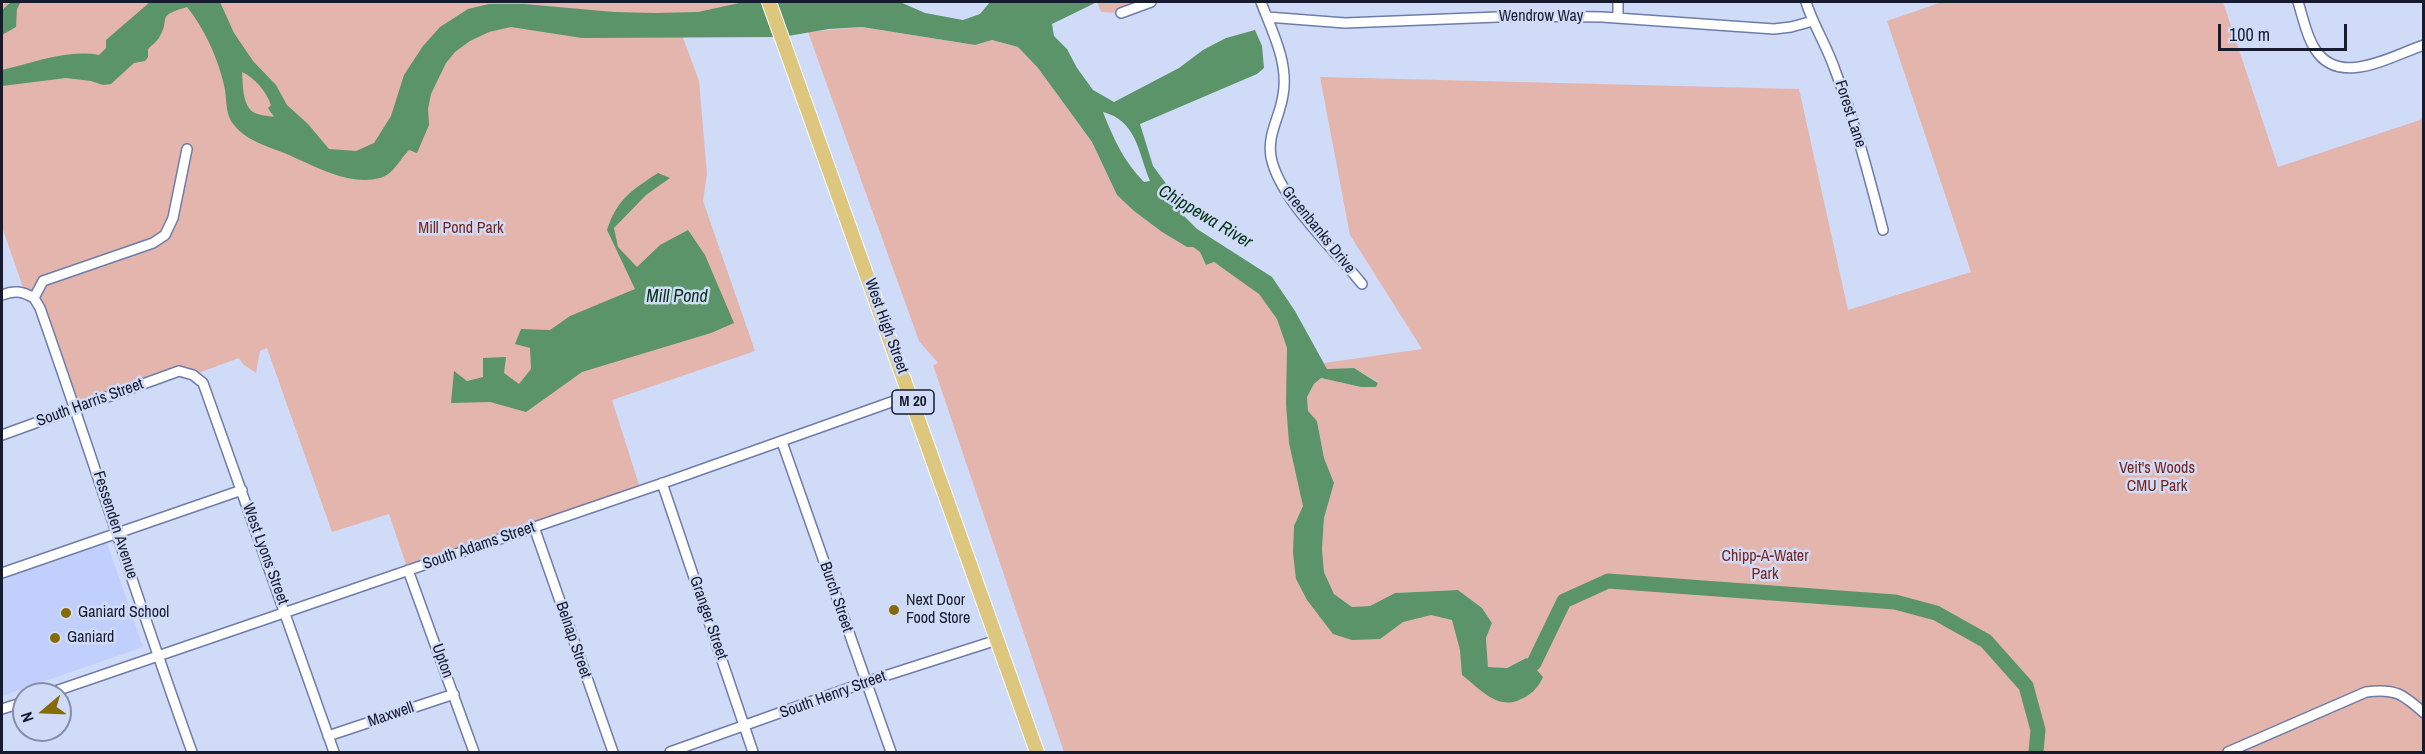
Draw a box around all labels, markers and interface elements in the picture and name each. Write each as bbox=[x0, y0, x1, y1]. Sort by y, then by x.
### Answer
street label: Wendrow Way bbox=[1499, 7, 1583, 27]
scale bar bbox=[2221, 12, 2350, 50]
text: 100 m bbox=[2229, 22, 2270, 47]
street label: Forest Lane bbox=[1830, 78, 1870, 150]
water label: Chippewa River bbox=[1154, 180, 1256, 254]
street label: Greenbanks Drive bbox=[1277, 183, 1359, 277]
park label: Mill Pond Park bbox=[418, 219, 504, 239]
street label: West High Street bbox=[860, 276, 912, 376]
water label: Mill Pond bbox=[646, 286, 708, 308]
street label: South Harris Street bbox=[34, 375, 146, 431]
road number: M 20 bbox=[892, 390, 934, 414]
park label: Veit's Woods CMU Park bbox=[2119, 459, 2195, 497]
street label: Fessenden Avenue bbox=[89, 469, 141, 581]
street label: West Lyons Street bbox=[238, 501, 292, 607]
street label: South Adams Street bbox=[420, 518, 538, 574]
park label: Chipp-A-Water Park bbox=[1721, 547, 1809, 585]
street label: Burch Street bbox=[815, 559, 857, 635]
street label: Granger Street bbox=[685, 574, 731, 662]
place label: Next Door Food Store bbox=[906, 591, 970, 629]
street label: Belnap Street bbox=[551, 599, 595, 681]
place label: Ganiard School bbox=[78, 603, 169, 623]
marker: Next Door Food Store bbox=[887, 603, 901, 617]
marker: Ganiard School bbox=[59, 606, 73, 620]
place label: Ganiard bbox=[67, 628, 114, 648]
marker: Ganiard bbox=[48, 631, 62, 645]
street label: Upton bbox=[427, 641, 457, 681]
street label: South Henry Street bbox=[777, 667, 889, 723]
north arrow bbox=[12, 682, 72, 742]
street label: Maxwell bbox=[365, 698, 417, 732]
text: N bbox=[15, 709, 39, 725]

